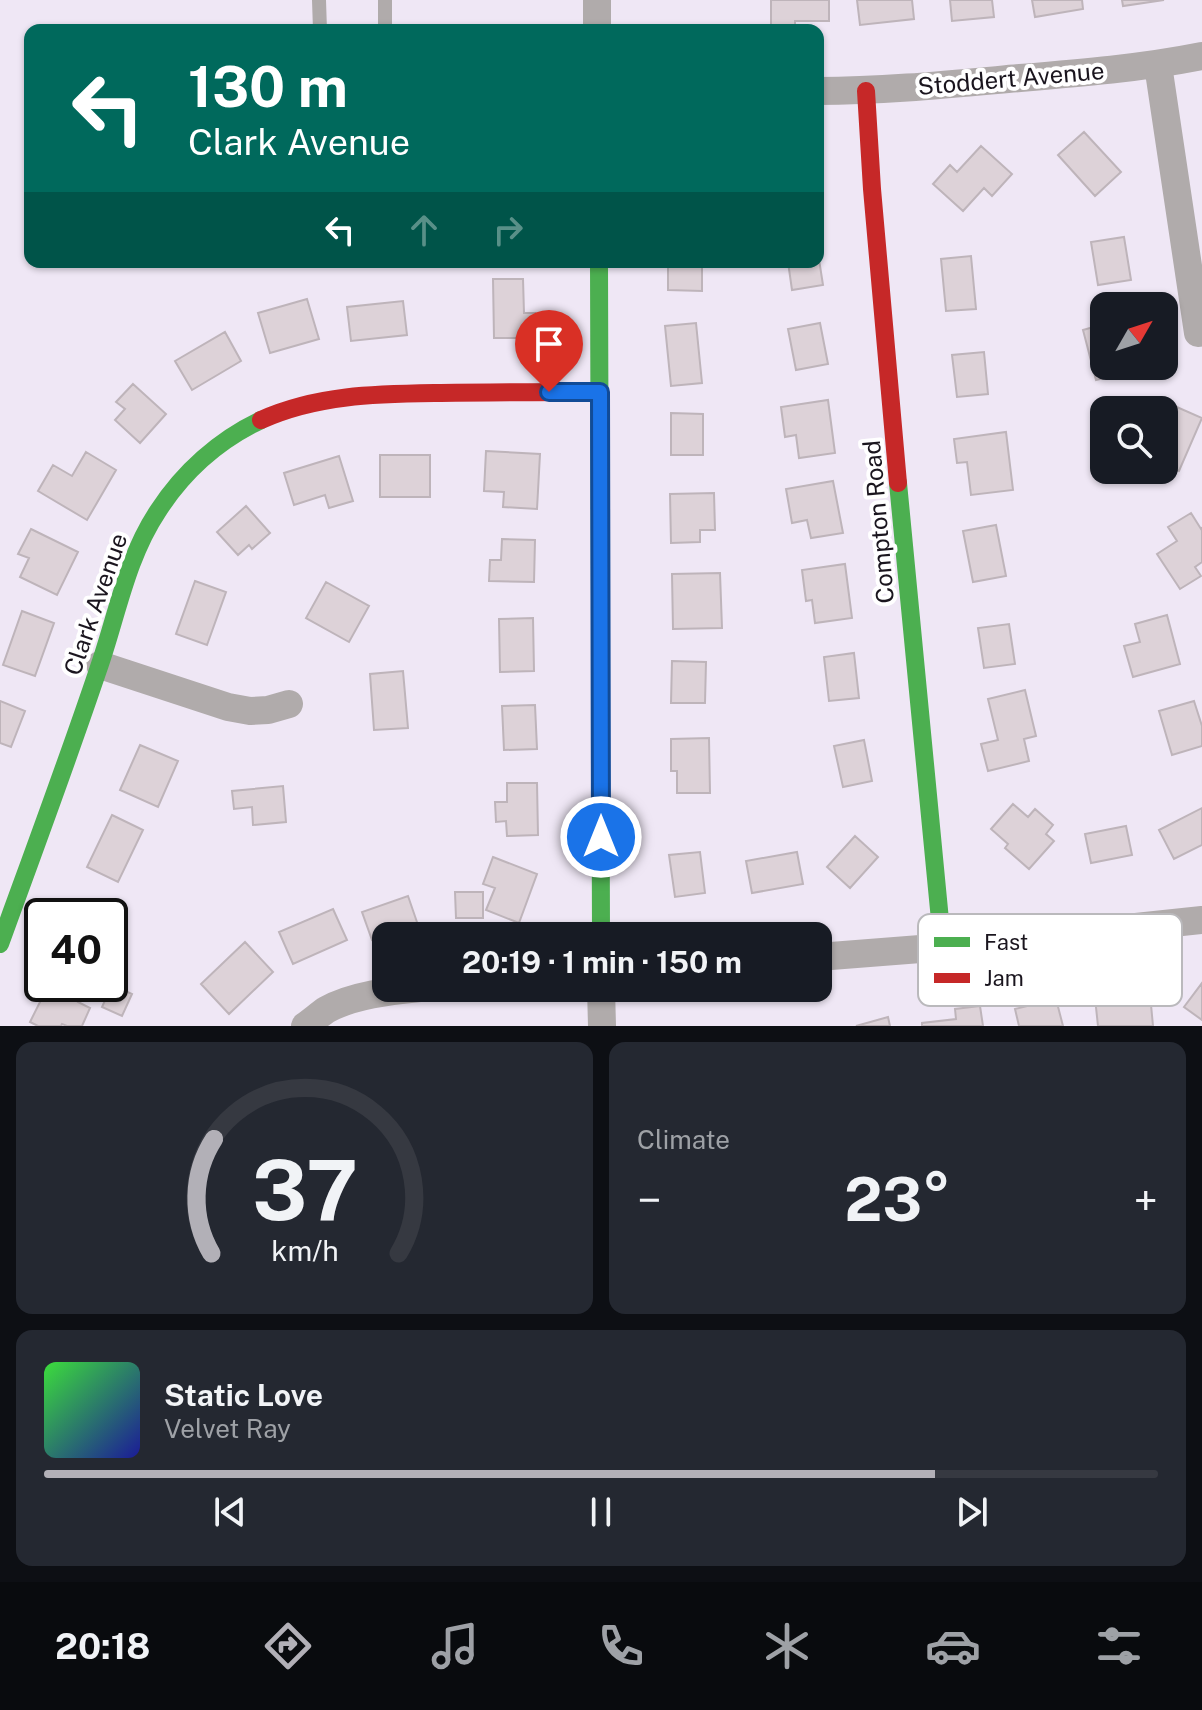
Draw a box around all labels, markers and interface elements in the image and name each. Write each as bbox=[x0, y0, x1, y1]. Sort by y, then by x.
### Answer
text: 130 m bbox=[188, 54, 348, 120]
icon: left bbox=[56, 56, 160, 160]
street label: Stoddert Avenue bbox=[917, 56, 1105, 100]
text: Clark Avenue bbox=[188, 121, 410, 163]
icon: left bbox=[318, 208, 362, 252]
icon: ahead bbox=[402, 208, 446, 252]
icon: right bbox=[486, 208, 530, 252]
north arrow bbox=[1090, 292, 1178, 380]
map controls bbox=[1090, 292, 1178, 484]
pin bbox=[515, 310, 583, 392]
icon: arrive bbox=[527, 322, 571, 366]
button: search bbox=[1090, 396, 1178, 484]
street label: Compton Road bbox=[857, 439, 899, 605]
street label: Clark Avenue bbox=[58, 529, 132, 679]
position arrow bbox=[559, 795, 643, 879]
speed limit sign: 40 bbox=[24, 898, 128, 1002]
legend bbox=[918, 914, 1182, 1006]
text: Fast bbox=[984, 929, 1028, 955]
text: 20:19 · 1 min · 150 m bbox=[462, 944, 742, 980]
text: Jam bbox=[984, 965, 1024, 991]
text: Climate bbox=[637, 1124, 730, 1155]
text: 37 bbox=[251, 1141, 358, 1239]
text: 23° bbox=[844, 1164, 951, 1235]
text: − bbox=[637, 1174, 661, 1226]
text: + bbox=[1134, 1174, 1158, 1226]
text: km/h bbox=[271, 1234, 338, 1267]
text: Static Love bbox=[164, 1377, 323, 1413]
text: Velvet Ray bbox=[164, 1413, 291, 1444]
icon: previous bbox=[208, 1490, 252, 1534]
icon: pause bbox=[579, 1490, 623, 1534]
icon: next bbox=[950, 1490, 994, 1534]
icon: directions bbox=[260, 1618, 316, 1674]
icon: music bbox=[427, 1618, 483, 1674]
icon: phone bbox=[593, 1618, 649, 1674]
icon: climate bbox=[759, 1618, 815, 1674]
icon: car bbox=[925, 1618, 981, 1674]
icon: filters bbox=[1091, 1618, 1147, 1674]
text: 20:18 bbox=[55, 1625, 150, 1667]

